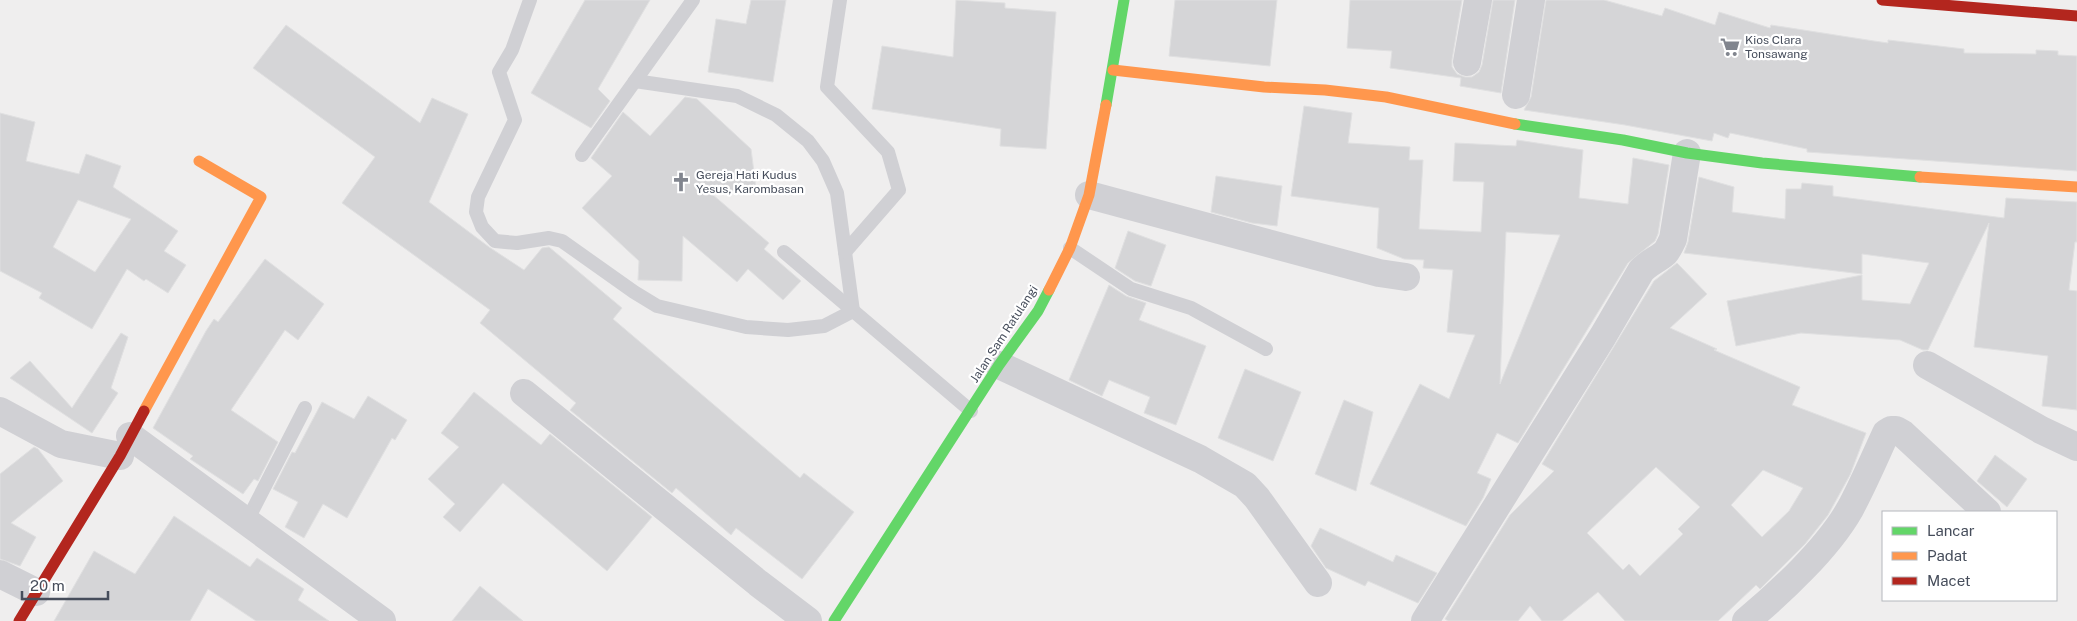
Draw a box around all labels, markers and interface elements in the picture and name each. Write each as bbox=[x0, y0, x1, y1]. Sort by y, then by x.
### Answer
place label: Kios Clara Tonsawang bbox=[1745, 33, 1808, 61]
supermarket icon: Kios Clara Tonsawang bbox=[1719, 36, 1741, 58]
place label: Gereja Hati Kudus Yesus, Karombasan bbox=[696, 168, 804, 196]
church icon: Gereja Hati Kudus Yesus, Karombasan bbox=[670, 171, 692, 193]
street label: Jalan Sam Ratulangi bbox=[967, 283, 1041, 385]
legend bbox=[1882, 511, 2057, 601]
text: Lancar bbox=[1927, 522, 1975, 539]
text: Padat bbox=[1927, 547, 1968, 564]
scale bar bbox=[22, 568, 109, 600]
text: Macet bbox=[1927, 572, 1971, 589]
text: 20 m bbox=[30, 577, 65, 594]

